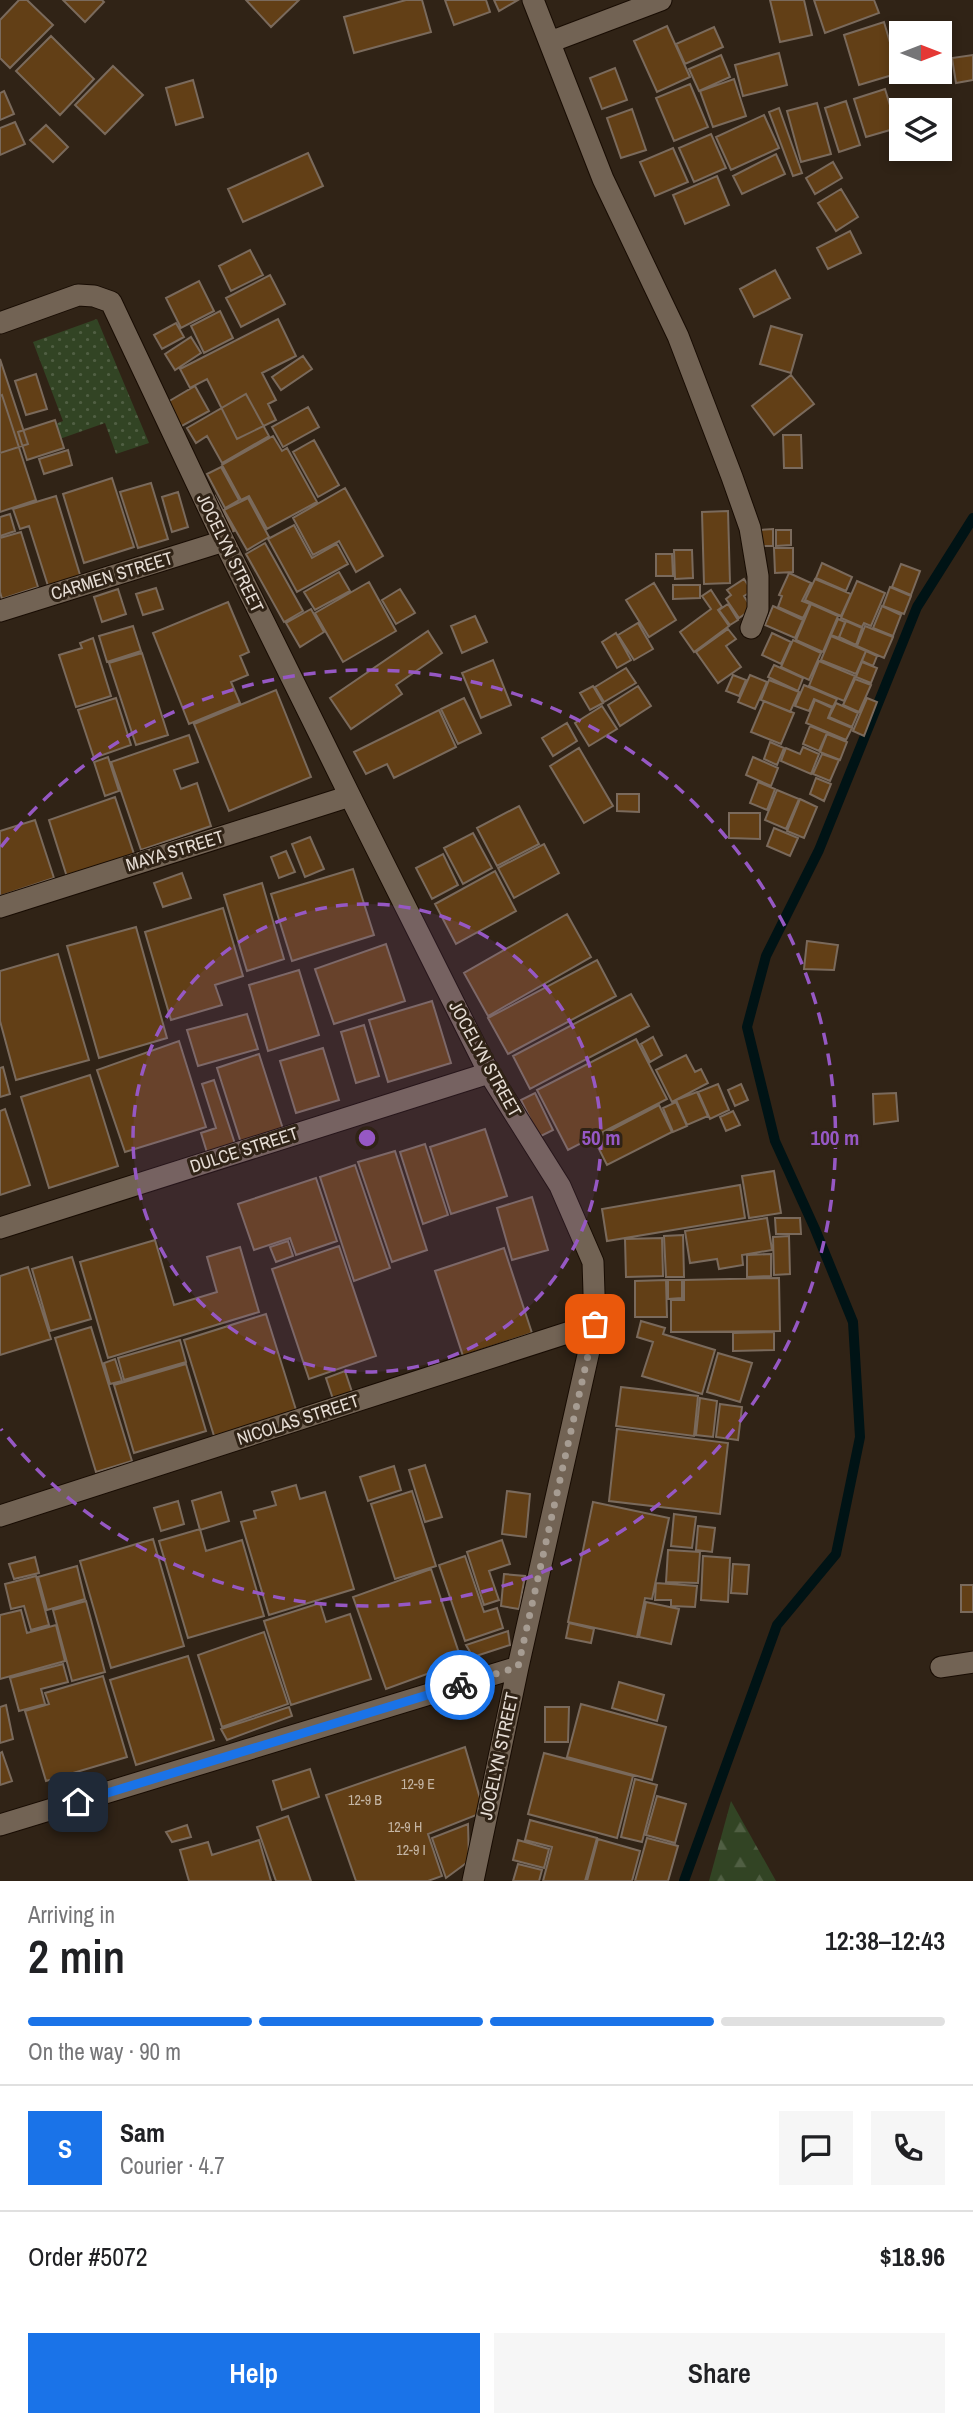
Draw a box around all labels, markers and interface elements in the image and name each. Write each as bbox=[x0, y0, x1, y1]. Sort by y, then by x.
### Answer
north arrow bbox=[889, 21, 952, 84]
map controls bbox=[889, 21, 952, 161]
button: layers bbox=[889, 98, 952, 161]
street label: JOCELYN STREET bbox=[191, 489, 270, 616]
street label: CARMEN STREET bbox=[48, 545, 176, 606]
street label: MAYA STREET bbox=[123, 824, 227, 877]
street label: JOCELYN STREET bbox=[443, 996, 528, 1121]
street label: DULCE STREET bbox=[187, 1120, 301, 1179]
text: 50 m bbox=[581, 1123, 621, 1152]
text: 100 m bbox=[811, 1123, 859, 1152]
centre of rings bbox=[355, 1126, 379, 1150]
pin bbox=[565, 1294, 625, 1354]
icon: bag bbox=[576, 1305, 614, 1343]
street label: NICOLAS STREET bbox=[234, 1388, 362, 1451]
courier bbox=[425, 1650, 495, 1720]
icon: bike bbox=[441, 1666, 479, 1704]
street label: JOCELYN STREET bbox=[473, 1690, 524, 1822]
pin bbox=[48, 1772, 108, 1832]
house number: 12-9 E bbox=[401, 1775, 435, 1793]
icon: home bbox=[59, 1783, 97, 1821]
house number: 12-9 B bbox=[348, 1791, 382, 1809]
house number: 12-9 H bbox=[388, 1818, 422, 1836]
house number: 12-9 I bbox=[396, 1841, 426, 1859]
text: Arriving in bbox=[28, 1899, 115, 1930]
text: 12:38–12:43 bbox=[825, 1923, 945, 1958]
text: 2 min bbox=[28, 1925, 125, 1987]
text: On the way · 90 m bbox=[28, 2036, 181, 2067]
button: chat bbox=[779, 2111, 853, 2185]
button: phone bbox=[871, 2111, 945, 2185]
text: Sam bbox=[120, 2115, 165, 2150]
text: S bbox=[58, 2131, 72, 2166]
text: Courier · 4.7 bbox=[120, 2150, 225, 2181]
text: Order #5072 bbox=[28, 2239, 148, 2274]
text: $18.96 bbox=[880, 2239, 945, 2274]
button: Help bbox=[28, 2333, 480, 2413]
button: Share bbox=[494, 2333, 945, 2413]

